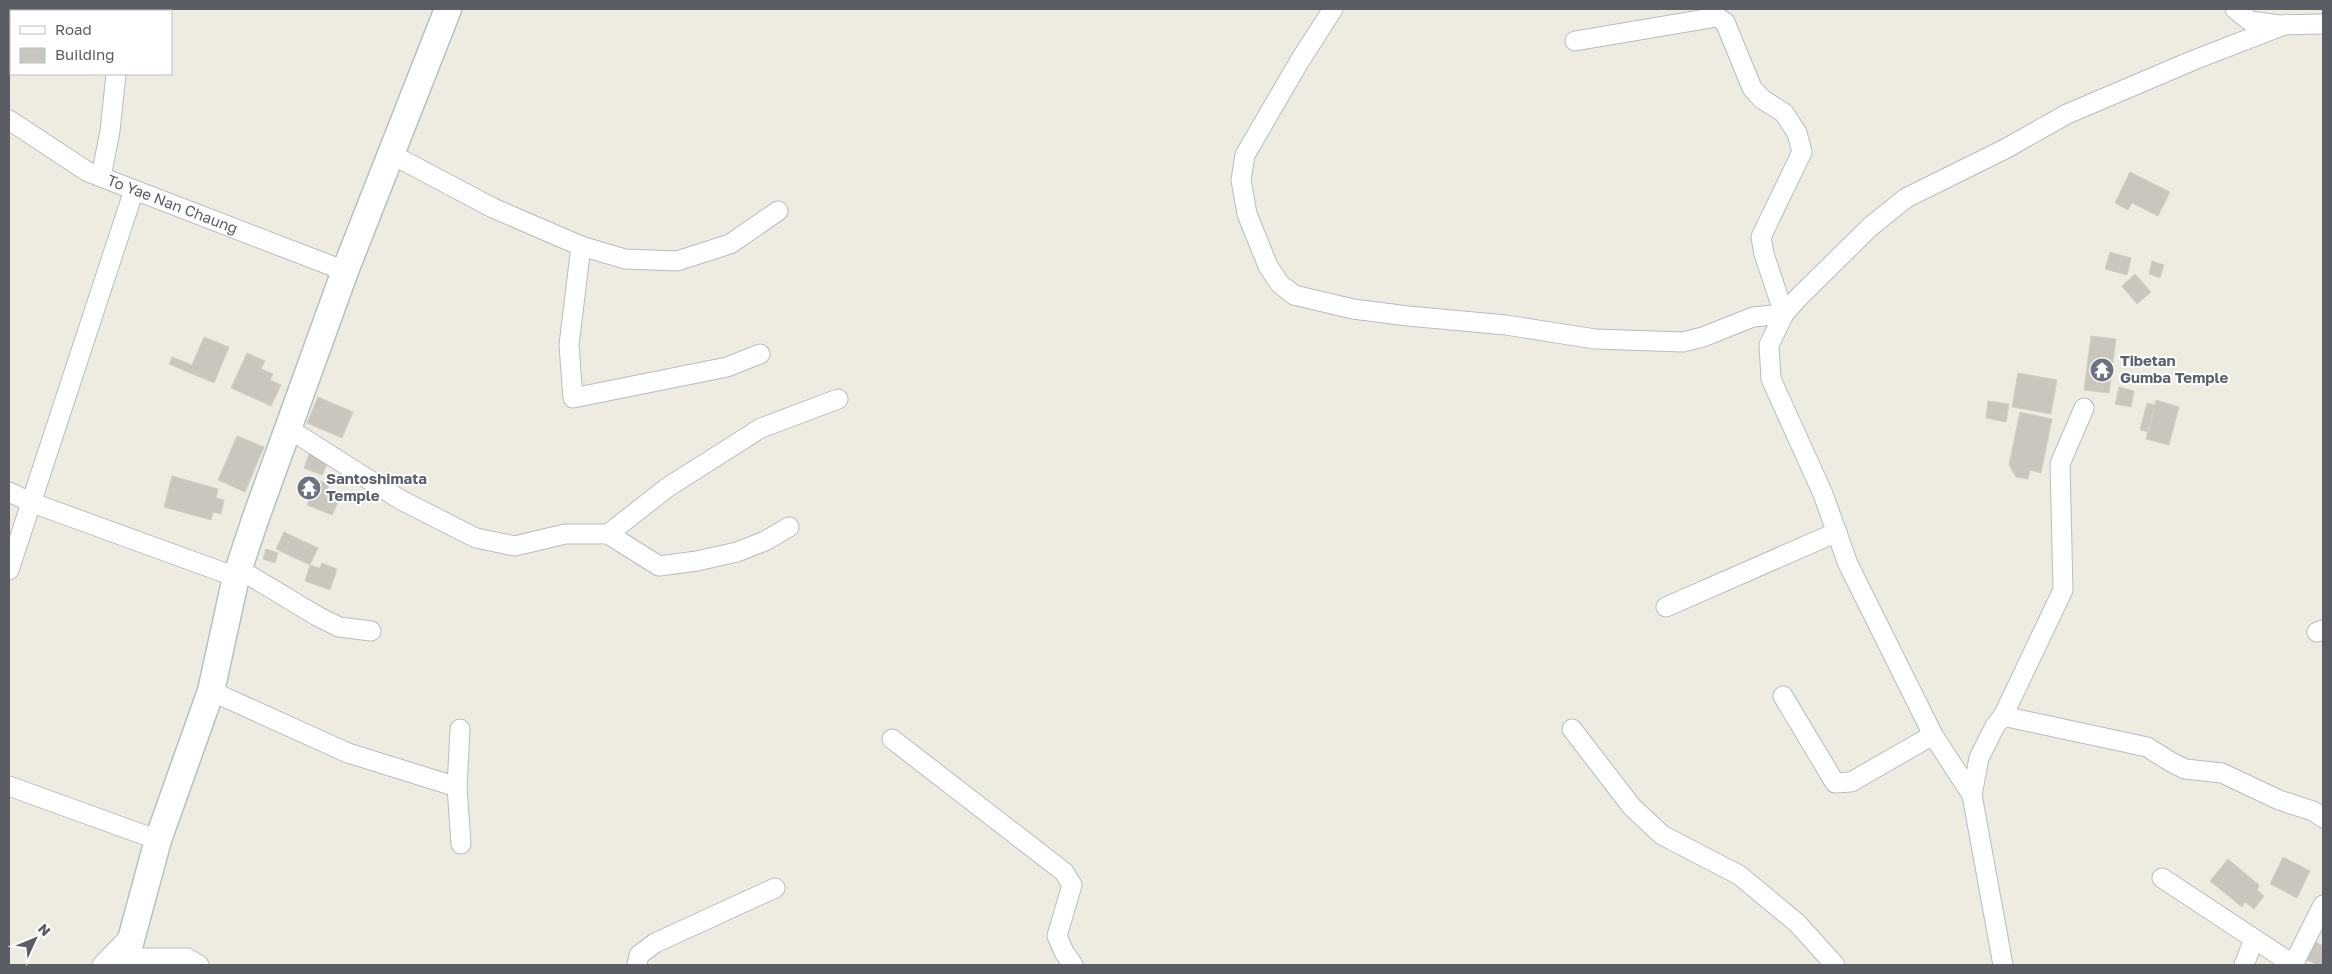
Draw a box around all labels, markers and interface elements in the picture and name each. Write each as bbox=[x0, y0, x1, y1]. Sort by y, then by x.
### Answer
legend bbox=[10, 10, 172, 75]
text: Road bbox=[55, 20, 92, 38]
text: Building bbox=[55, 45, 115, 63]
street label: To Yae Nan Chaung bbox=[105, 170, 241, 237]
place label: Tibetan Gumba Temple bbox=[2120, 351, 2228, 386]
temple icon: Tibetan Gumba Temple bbox=[2089, 357, 2115, 383]
place label: Santoshimata Temple bbox=[326, 469, 427, 504]
temple icon: Santoshimata Temple bbox=[296, 475, 322, 501]
north arrow bbox=[10, 914, 60, 964]
text: N bbox=[35, 920, 55, 939]

